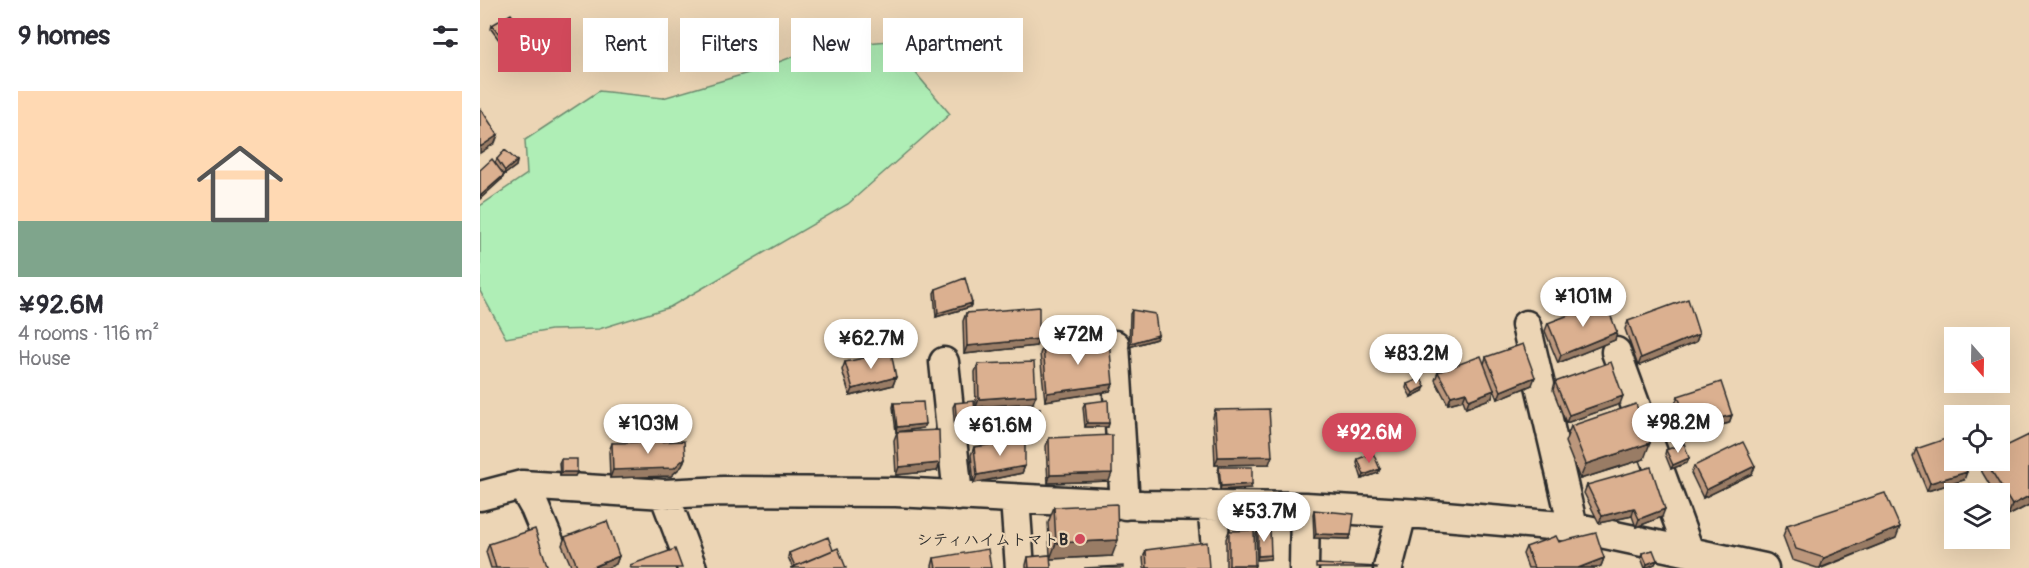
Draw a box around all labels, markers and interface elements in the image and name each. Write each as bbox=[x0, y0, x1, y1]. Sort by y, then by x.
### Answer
chip: Buy bbox=[498, 18, 571, 72]
chip: Rent bbox=[583, 18, 668, 72]
chip: Filters bbox=[680, 18, 779, 72]
chip: New bbox=[791, 18, 871, 72]
chip: Apartment bbox=[883, 18, 1023, 72]
text: 9 homes bbox=[18, 20, 110, 52]
icon: filters bbox=[429, 20, 462, 53]
icon: home bbox=[186, 130, 294, 238]
pin: ¥101M bbox=[1541, 277, 1625, 328]
text: ¥101M bbox=[1554, 284, 1612, 309]
text: ¥92.6M bbox=[18, 289, 104, 321]
pin: ¥72M bbox=[1042, 315, 1114, 366]
pin: ¥62.7M bbox=[822, 319, 920, 370]
text: 4 rooms · 116 m² bbox=[18, 321, 159, 346]
text: ¥72M bbox=[1053, 322, 1103, 347]
text: ¥62.7M bbox=[838, 326, 904, 351]
north arrow bbox=[1944, 327, 2010, 393]
map controls bbox=[1944, 327, 2010, 549]
pin: ¥83.2M bbox=[1367, 334, 1465, 385]
text: ¥83.2M bbox=[1383, 341, 1449, 366]
text: House bbox=[18, 346, 70, 371]
pin: ¥98.2M bbox=[1629, 403, 1727, 454]
pin: ¥103M bbox=[606, 404, 690, 455]
button: locate bbox=[1944, 405, 2010, 471]
pin: ¥61.6M bbox=[951, 406, 1049, 457]
text: ¥98.2M bbox=[1646, 410, 1710, 435]
text: ¥103M bbox=[618, 411, 678, 436]
text: ¥61.6M bbox=[968, 413, 1032, 438]
pin: ¥92.6M bbox=[1320, 413, 1418, 464]
text: ¥92.6M bbox=[1336, 420, 1402, 445]
button: layers bbox=[1944, 483, 2010, 549]
pin: ¥53.7M bbox=[1215, 492, 1313, 543]
text: ¥53.7M bbox=[1231, 499, 1297, 524]
place label: シティハイムトマトB bbox=[917, 530, 1068, 550]
marker: シティハイムトマトB bbox=[1073, 532, 1087, 546]

